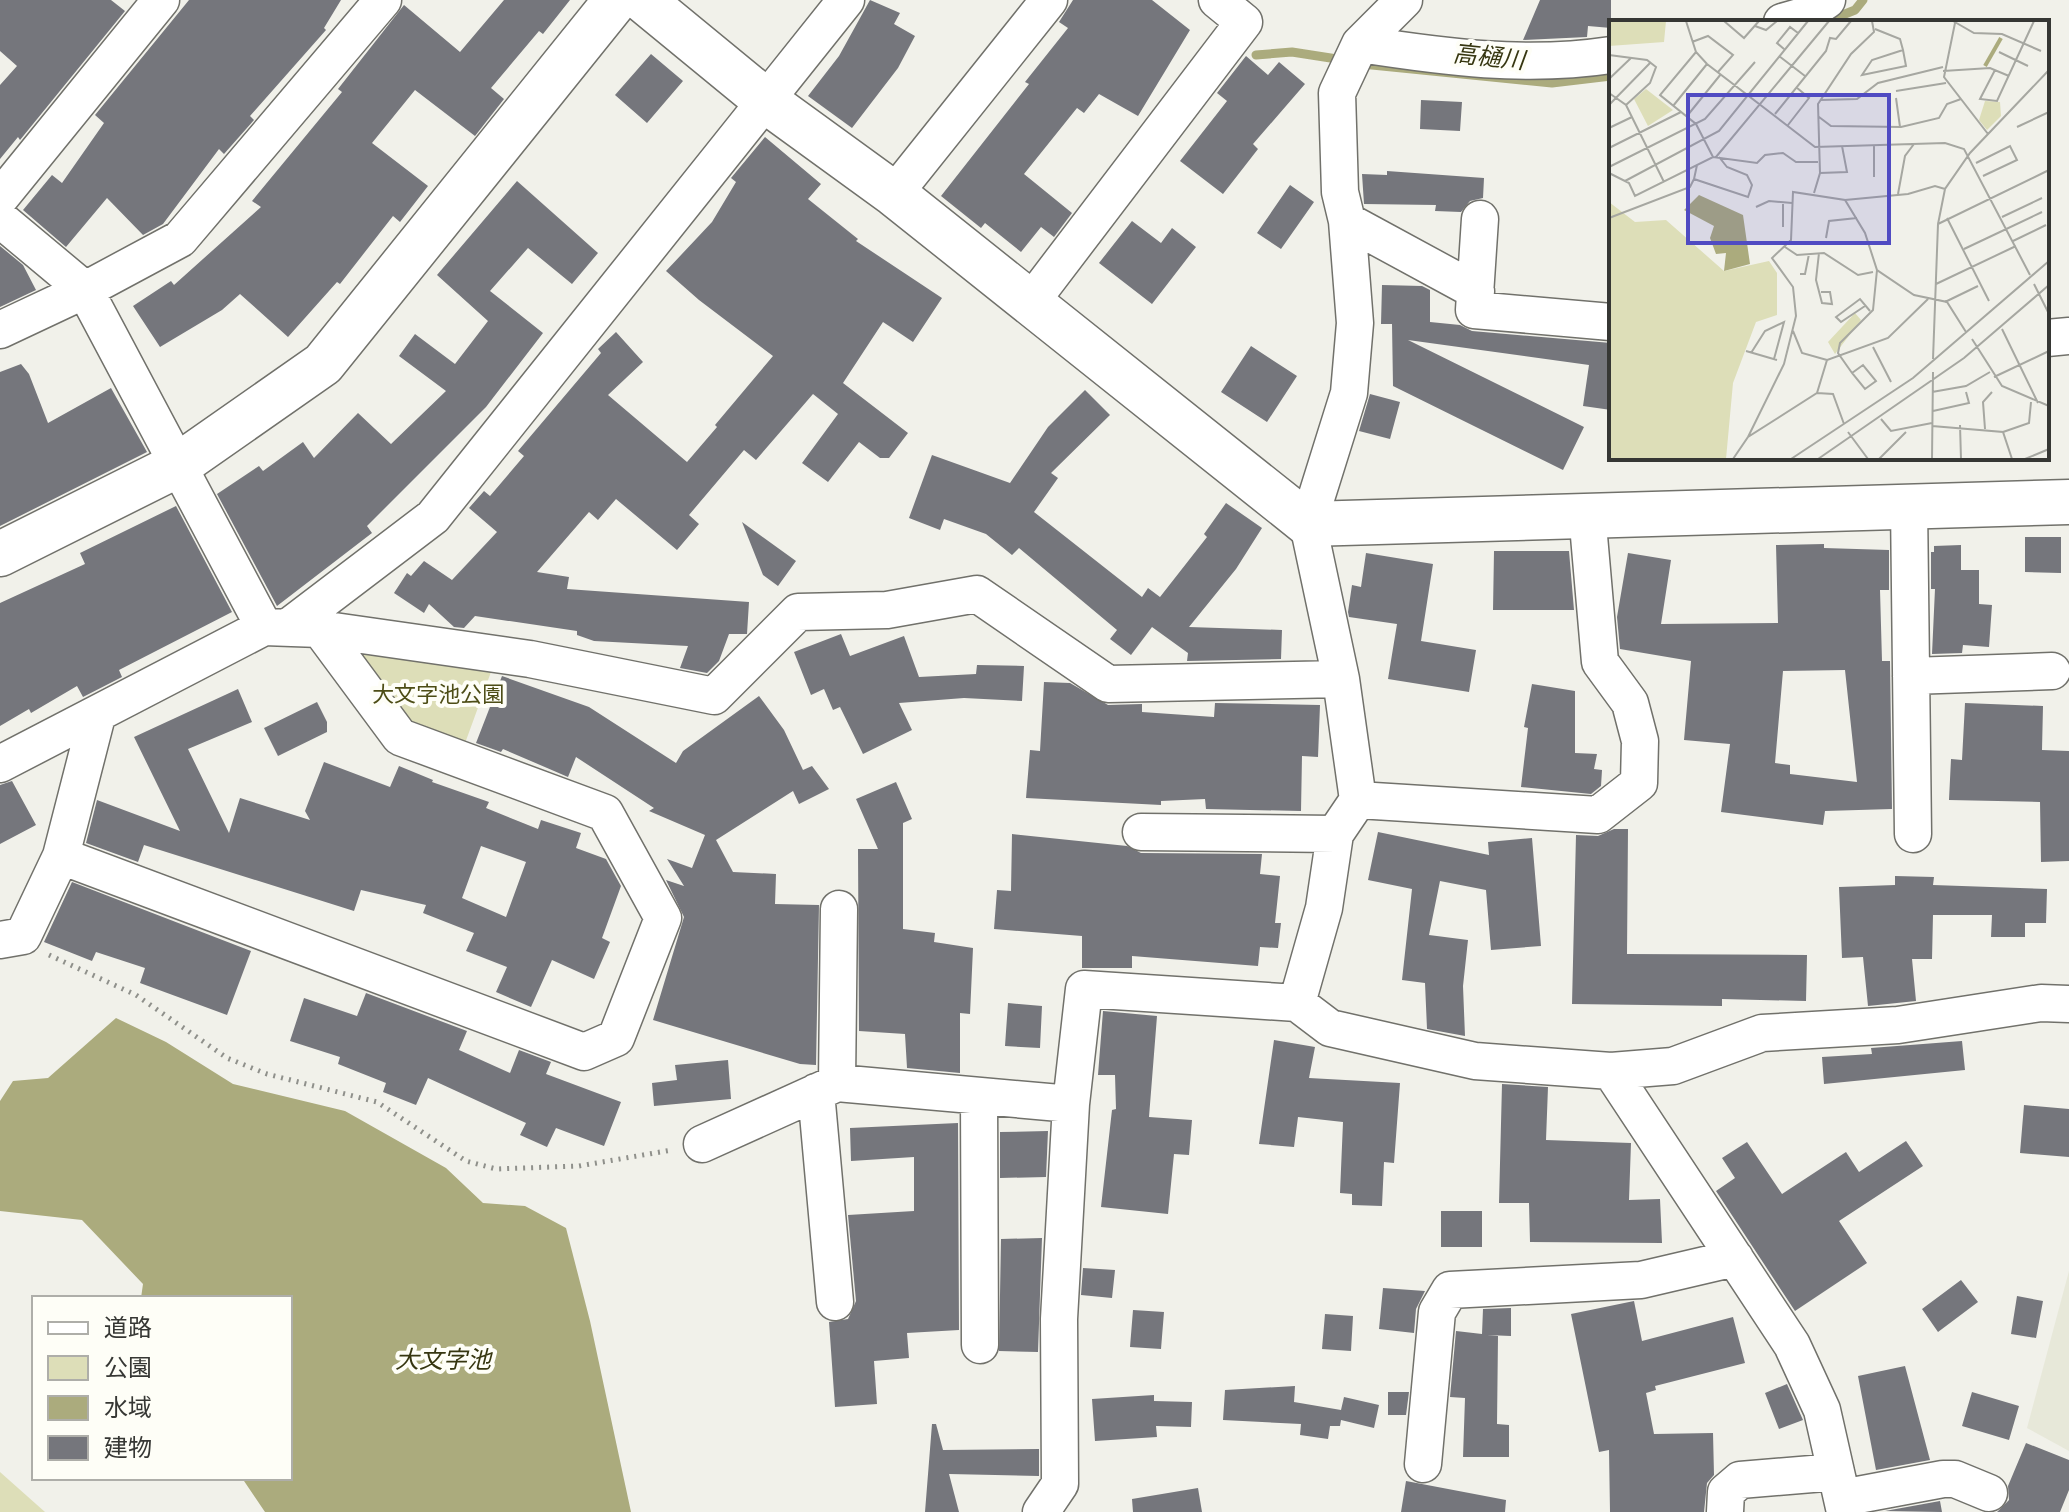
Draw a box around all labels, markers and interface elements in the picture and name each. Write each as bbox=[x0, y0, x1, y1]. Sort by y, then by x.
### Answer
inset map bbox=[1609, 20, 2049, 460]
water label: 高樋川 bbox=[1452, 37, 1529, 74]
park label: 大文字池公園 bbox=[372, 680, 504, 706]
legend bbox=[32, 1296, 292, 1480]
text: 道路 bbox=[104, 1312, 152, 1341]
water label: 大文字池 bbox=[395, 1344, 493, 1373]
text: 公園 bbox=[104, 1352, 152, 1381]
text: 水域 bbox=[104, 1392, 152, 1421]
text: 建物 bbox=[104, 1432, 152, 1461]

